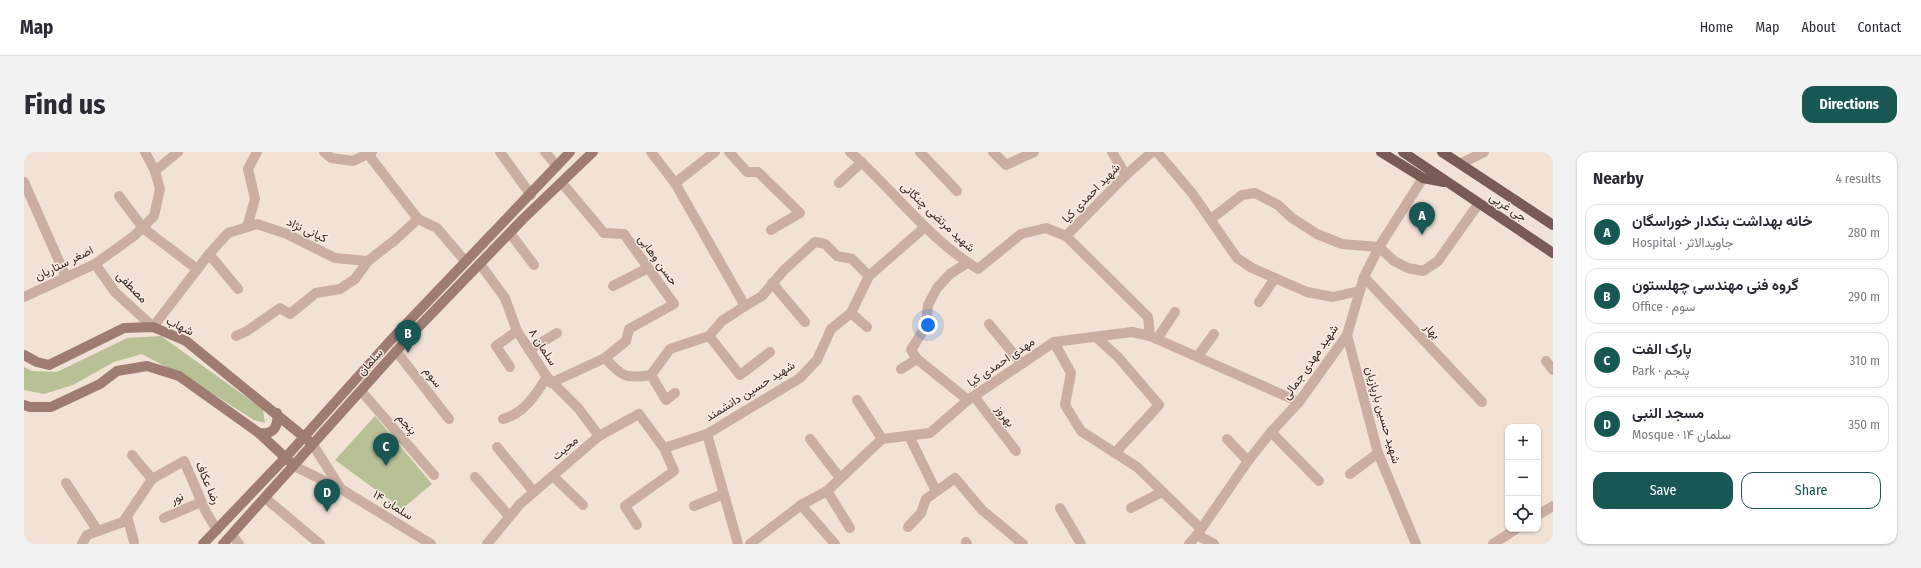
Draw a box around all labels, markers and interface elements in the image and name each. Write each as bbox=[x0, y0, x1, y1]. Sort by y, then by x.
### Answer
text: Map bbox=[20, 16, 53, 39]
text: Home bbox=[1700, 19, 1733, 36]
text: Map bbox=[1755, 19, 1779, 36]
text: About bbox=[1801, 19, 1836, 36]
text: Contact bbox=[1858, 19, 1901, 36]
button: Directions bbox=[1802, 86, 1897, 123]
text: Find us bbox=[24, 88, 106, 121]
street label: شهید احمدی کیا bbox=[1059, 160, 1124, 226]
text: Nearby bbox=[1593, 168, 1644, 189]
text: 4 results bbox=[1835, 171, 1881, 186]
street label: شهید مرتضی چنگانی bbox=[897, 179, 978, 256]
street label: جی غربی bbox=[1486, 190, 1529, 225]
pin: A bbox=[1409, 202, 1435, 235]
text: خانه بهداشت بنکدار خوراسگان bbox=[1632, 212, 1812, 230]
street label: کیانی نژاد bbox=[284, 215, 329, 246]
text: A bbox=[1603, 225, 1611, 240]
text: 280 m bbox=[1848, 225, 1880, 240]
street label: حسن وهابی bbox=[634, 232, 681, 289]
text: Hospital · جاویدالاثر bbox=[1632, 235, 1733, 250]
street label: اصغر ستاریان bbox=[32, 243, 96, 284]
street label: مصطفی bbox=[113, 268, 150, 306]
text: گروه فنی مهندسی چهلستون bbox=[1632, 276, 1798, 294]
text: B bbox=[1603, 289, 1611, 304]
text: 290 m bbox=[1848, 289, 1880, 304]
text: Office · سوم bbox=[1632, 299, 1695, 314]
street label: شهاب bbox=[163, 313, 196, 340]
your location bbox=[918, 315, 938, 335]
street label: بهار bbox=[1420, 319, 1443, 343]
pin: B bbox=[395, 320, 421, 353]
street label: شهید مهدی جمالی bbox=[1279, 322, 1342, 403]
street label: سلمان ۸ bbox=[526, 326, 560, 368]
street label: مهدی احمدی کیا bbox=[965, 334, 1038, 391]
text: پارک الفت bbox=[1632, 340, 1692, 358]
street label: سلمان bbox=[354, 346, 386, 378]
text: C bbox=[1604, 353, 1610, 368]
text: 310 m bbox=[1850, 353, 1880, 368]
street label: شهید حسین دانشمند bbox=[703, 358, 798, 425]
text: Park · پنجم bbox=[1632, 363, 1690, 378]
street label: سوم bbox=[420, 364, 445, 391]
street label: شهید حسین بارپازیان bbox=[1362, 365, 1404, 465]
street label: بهروز bbox=[991, 402, 1018, 430]
text: مسجد النبی bbox=[1632, 404, 1704, 422]
street label: پنجم bbox=[393, 411, 420, 438]
text: D bbox=[1603, 417, 1611, 432]
text: 350 m bbox=[1848, 417, 1880, 432]
map controls bbox=[1505, 424, 1541, 532]
button: + bbox=[1505, 424, 1541, 460]
text: Mosque · سلمان ۱۴ bbox=[1632, 427, 1731, 442]
pin: C bbox=[373, 433, 399, 466]
street label: محبت bbox=[549, 433, 581, 463]
street label: رضا عکاف bbox=[192, 460, 223, 507]
button: − bbox=[1505, 460, 1541, 496]
button: Save bbox=[1593, 472, 1733, 509]
button: Share bbox=[1741, 472, 1881, 509]
pin: D bbox=[314, 479, 340, 512]
street label: سلمان ۱۴ bbox=[370, 487, 416, 523]
street label: نور bbox=[167, 489, 186, 508]
button: locate bbox=[1505, 496, 1541, 532]

